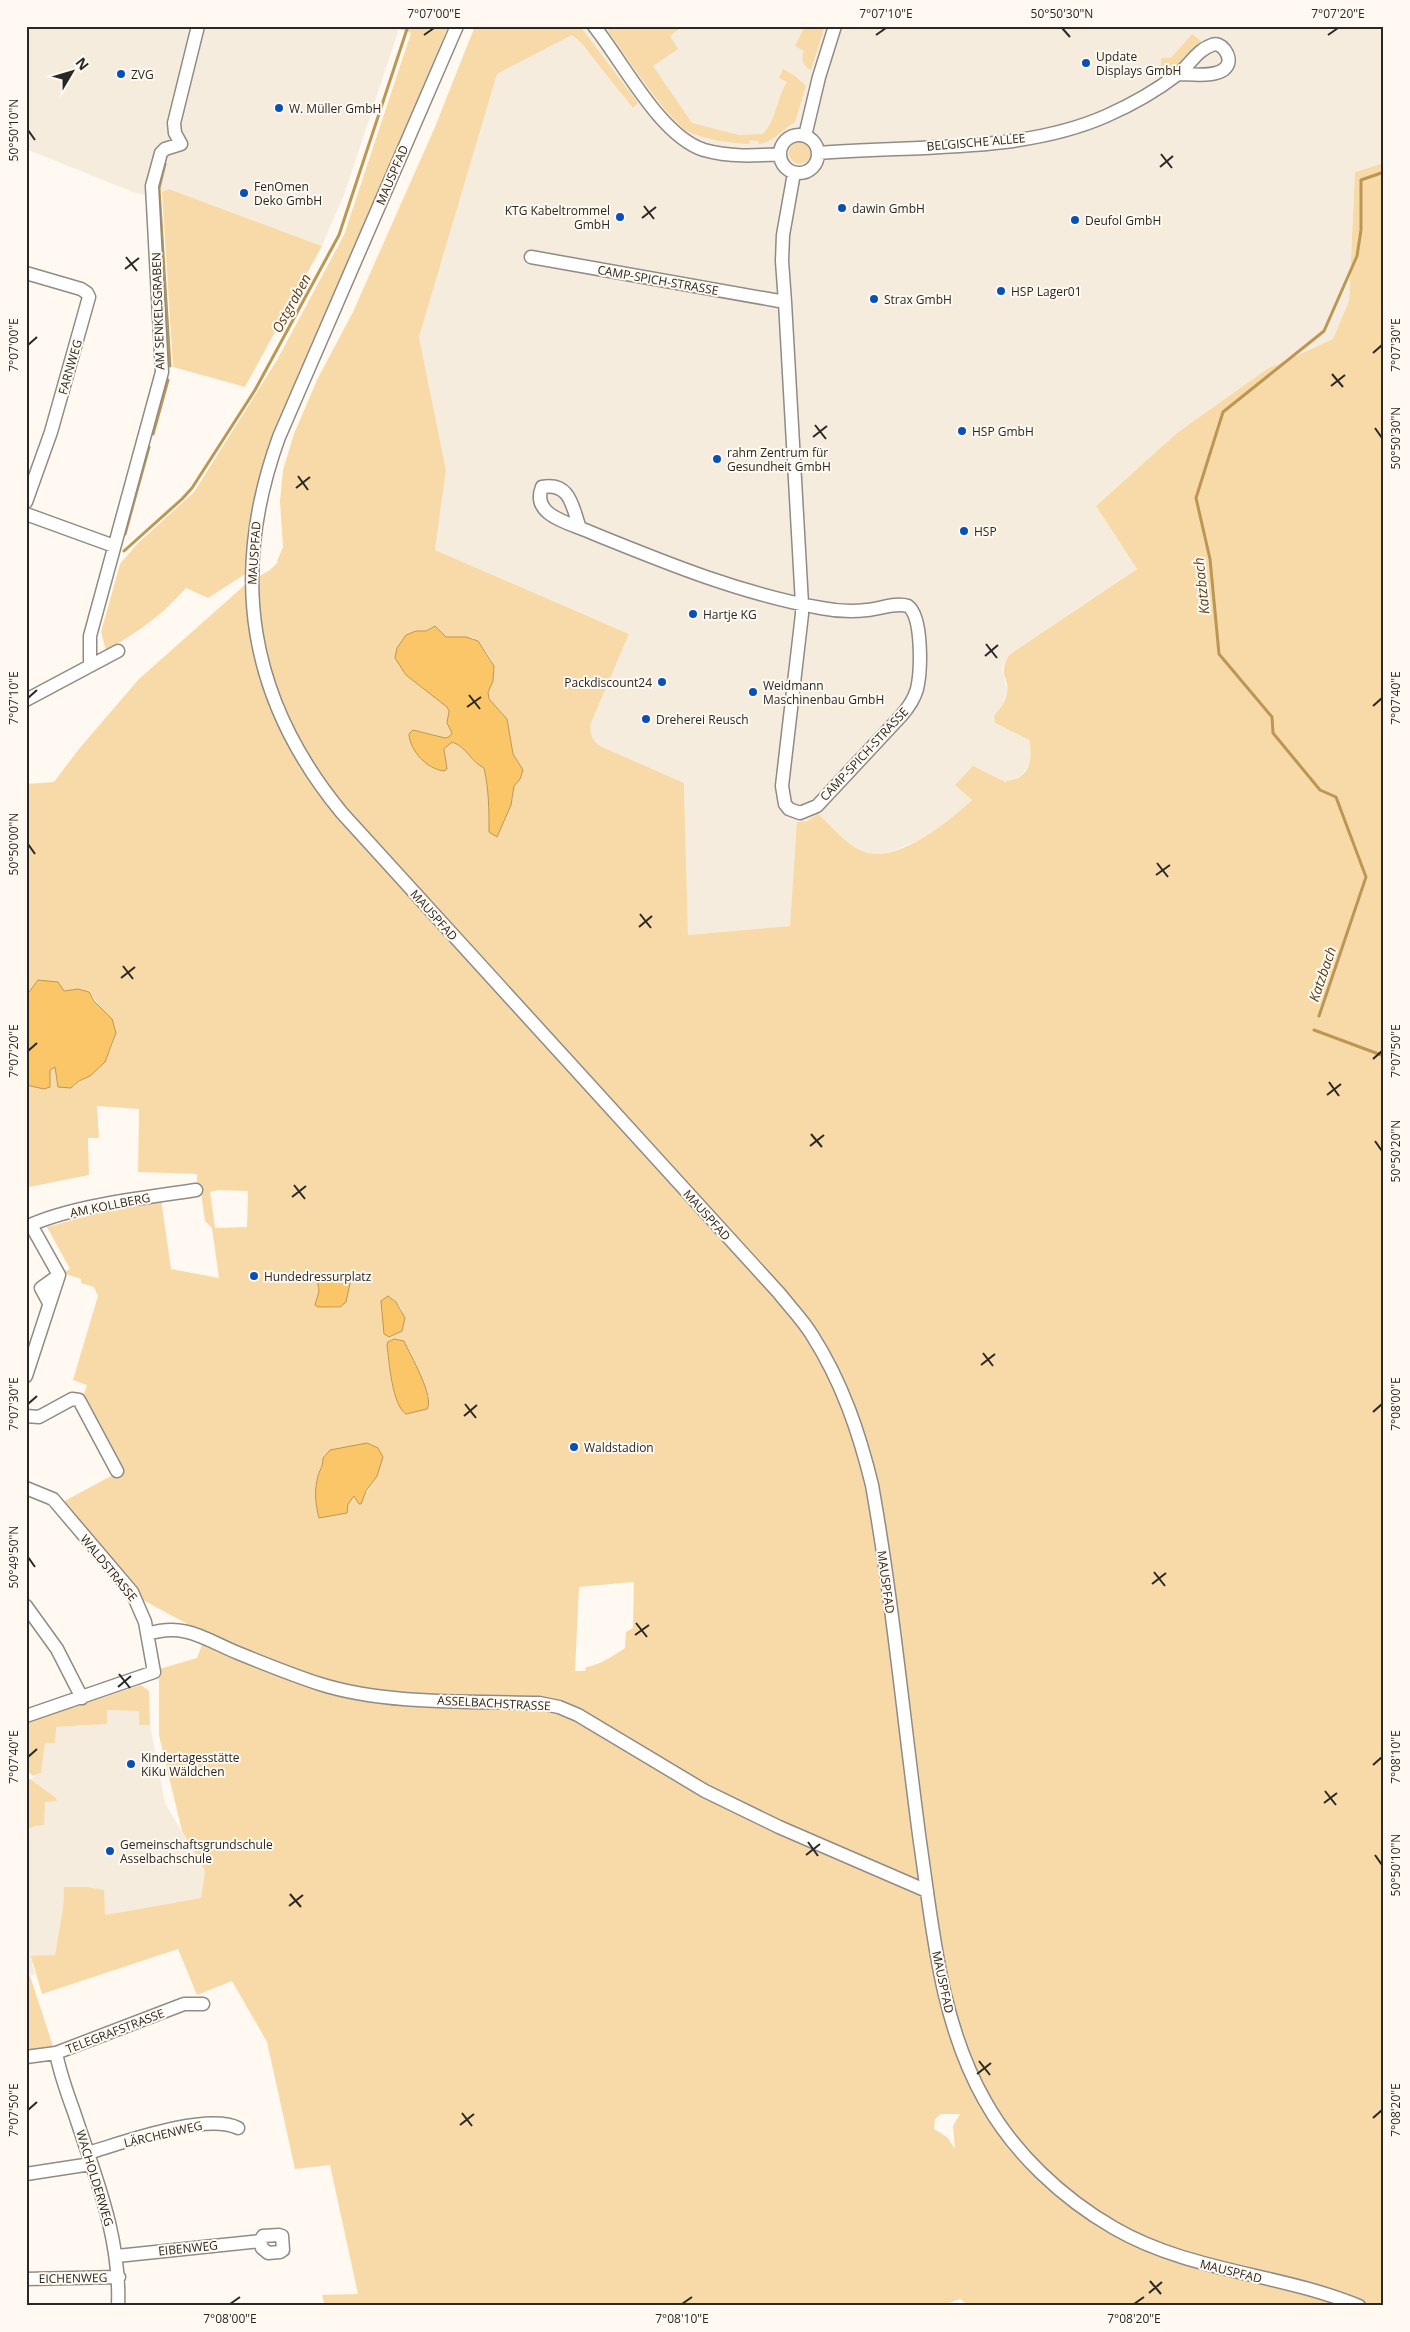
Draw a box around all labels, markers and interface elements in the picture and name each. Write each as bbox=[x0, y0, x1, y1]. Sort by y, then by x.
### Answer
text: 7°07'00"E bbox=[407, 5, 461, 22]
text: 7°07'10"E bbox=[859, 5, 913, 22]
text: 50°50'30"N bbox=[1031, 5, 1093, 22]
text: 7°07'20"E bbox=[1311, 5, 1365, 22]
north arrow bbox=[48, 48, 98, 98]
place label: Update Displays GmbH bbox=[1096, 48, 1181, 79]
text: N bbox=[72, 53, 94, 74]
marker: Update Displays GmbH bbox=[1080, 57, 1092, 69]
place label: ZVG bbox=[131, 66, 154, 83]
marker: ZVG bbox=[115, 68, 127, 80]
text: 50°50'10"N bbox=[5, 99, 22, 161]
place label: W. Müller GmbH bbox=[289, 100, 381, 117]
marker: W. Müller GmbH bbox=[273, 102, 285, 114]
street label: BELGISCHE ALLEE bbox=[926, 129, 1026, 155]
street label: MAUSPFAD bbox=[372, 142, 412, 208]
place label: FenOmen Deko GmbH bbox=[254, 178, 322, 209]
marker: FenOmen Deko GmbH bbox=[238, 187, 250, 199]
place label: dawin GmbH bbox=[852, 200, 925, 217]
place label: KTG Kabeltrommel GmbH bbox=[505, 202, 610, 233]
marker: dawin GmbH bbox=[836, 202, 848, 214]
marker: KTG Kabeltrommel GmbH bbox=[614, 211, 626, 223]
place label: Deufol GmbH bbox=[1085, 212, 1161, 229]
marker: Deufol GmbH bbox=[1069, 214, 1081, 226]
street label: AM SENKELSGRABEN bbox=[147, 252, 169, 370]
street label: CAMP-SPICH-STRASSE bbox=[596, 261, 720, 299]
water label: Ostgraben bbox=[267, 270, 315, 336]
place label: HSP Lager01 bbox=[1011, 283, 1082, 300]
marker: HSP Lager01 bbox=[995, 285, 1007, 297]
place label: Strax GmbH bbox=[884, 291, 952, 308]
marker: Strax GmbH bbox=[868, 293, 880, 305]
text: 7°07'00"E bbox=[5, 318, 22, 372]
text: 7°07'30"E bbox=[1387, 318, 1404, 372]
street label: FARNWEG bbox=[54, 337, 86, 397]
text: 50°50'30"N bbox=[1387, 407, 1404, 469]
place label: HSP GmbH bbox=[972, 423, 1034, 440]
marker: HSP GmbH bbox=[956, 425, 968, 437]
place label: rahm Zentrum für Gesundheit GmbH bbox=[727, 444, 831, 475]
marker: rahm Zentrum für Gesundheit GmbH bbox=[711, 453, 723, 465]
street label: MAUSPFAD bbox=[243, 521, 265, 585]
place label: HSP bbox=[974, 523, 997, 540]
marker: HSP bbox=[958, 525, 970, 537]
water label: Katzbach bbox=[1189, 557, 1213, 615]
place label: Hartje KG bbox=[703, 606, 757, 623]
marker: Hartje KG bbox=[687, 608, 699, 620]
text: 7°07'10"E bbox=[5, 671, 22, 725]
text: 7°07'40"E bbox=[1387, 671, 1404, 725]
place label: Packdiscount24 bbox=[564, 674, 652, 691]
marker: Packdiscount24 bbox=[656, 676, 668, 688]
place label: Weidmann Maschinenbau GmbH bbox=[763, 677, 884, 708]
marker: Weidmann Maschinenbau GmbH bbox=[747, 686, 759, 698]
street label: CAMP-SPICH-STRASSE bbox=[816, 703, 912, 805]
place label: Dreherei Reusch bbox=[656, 711, 749, 728]
marker: Dreherei Reusch bbox=[640, 713, 652, 725]
text: 50°50'00"N bbox=[5, 813, 22, 875]
street label: MAUSPFAD bbox=[406, 886, 462, 944]
water label: Katzbach bbox=[1304, 944, 1340, 1004]
text: 7°07'20"E bbox=[5, 1024, 22, 1078]
text: 7°07'50"E bbox=[1387, 1024, 1404, 1078]
text: 50°50'20"N bbox=[1387, 1120, 1404, 1182]
street label: MAUSPFAD bbox=[679, 1186, 735, 1244]
street label: AM KOLLBERG bbox=[68, 1189, 152, 1221]
place label: Hundedressurplatz bbox=[264, 1268, 372, 1285]
marker: Hundedressurplatz bbox=[248, 1270, 260, 1282]
text: 7°07'30"E bbox=[5, 1377, 22, 1431]
text: 7°08'00"E bbox=[1387, 1377, 1404, 1431]
place label: Waldstadion bbox=[584, 1439, 654, 1456]
marker: Waldstadion bbox=[568, 1441, 580, 1453]
text: 50°49'50"N bbox=[5, 1526, 22, 1588]
street label: WALDSTRASSE bbox=[77, 1531, 141, 1605]
street label: MAUSPFAD bbox=[873, 1549, 899, 1615]
street label: ASSELBACHSTRASSE bbox=[437, 1692, 551, 1714]
text: 7°07'40"E bbox=[5, 1730, 22, 1784]
text: 7°08'10"E bbox=[1387, 1730, 1404, 1784]
place label: Kindertagesstätte KiKu Wäldchen bbox=[141, 1749, 240, 1780]
marker: Kindertagesstätte KiKu Wäldchen bbox=[125, 1758, 137, 1770]
text: 50°50'10"N bbox=[1387, 1834, 1404, 1896]
place label: Gemeinschaftsgrundschule Asselbachschule bbox=[120, 1836, 273, 1867]
marker: Gemeinschaftsgrundschule Asselbachschule bbox=[104, 1845, 116, 1857]
street label: MAUSPFAD bbox=[928, 1949, 958, 2015]
street label: TELEGRAFSTRASSE bbox=[63, 2004, 167, 2058]
text: 7°07'50"E bbox=[5, 2083, 22, 2137]
text: 7°08'20"E bbox=[1387, 2083, 1404, 2137]
street label: LÄRCHENWEG bbox=[122, 2117, 204, 2151]
street label: WACHOLDERWEG bbox=[72, 2128, 118, 2228]
street label: EIBENWEG bbox=[157, 2236, 219, 2260]
street label: MAUSPFAD bbox=[1198, 2255, 1264, 2287]
street label: EICHENWEG bbox=[39, 2269, 107, 2287]
text: 7°08'00"E bbox=[203, 2310, 257, 2327]
text: 7°08'10"E bbox=[655, 2310, 709, 2327]
text: 7°08'20"E bbox=[1107, 2310, 1161, 2327]

